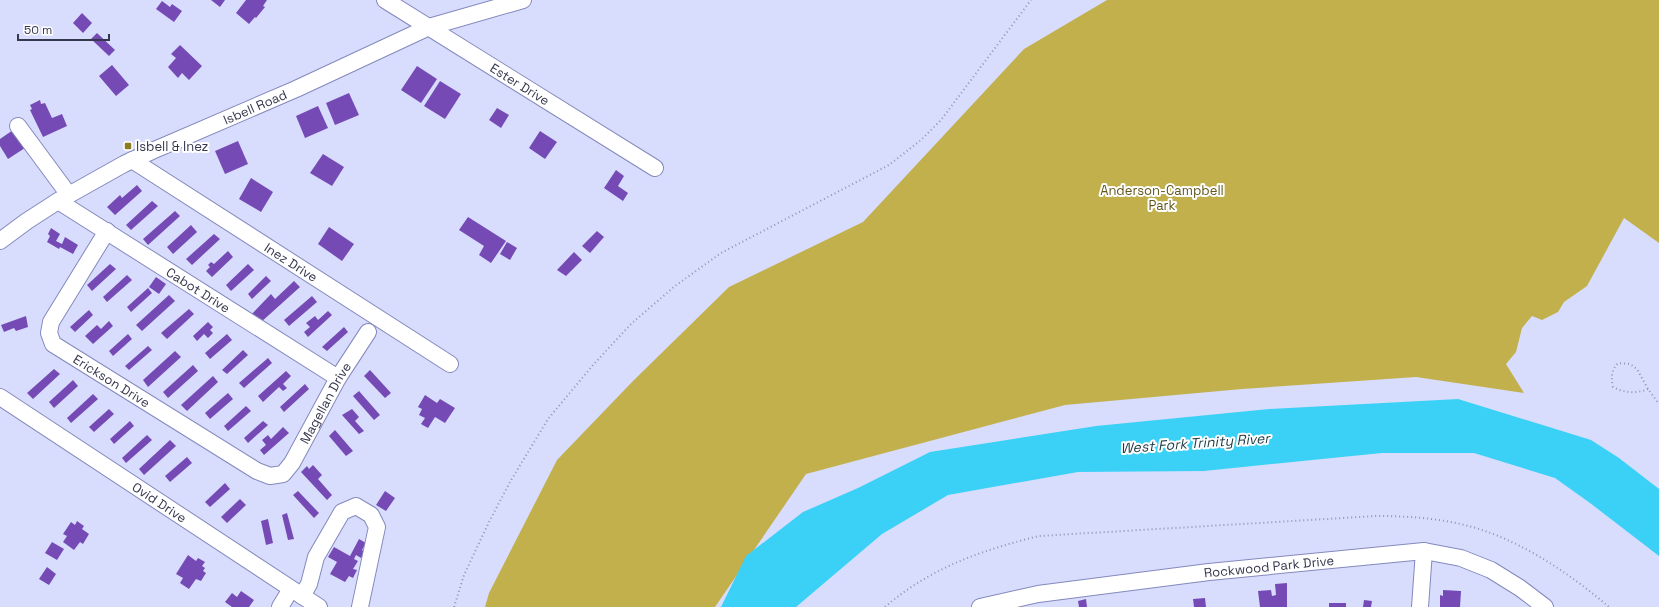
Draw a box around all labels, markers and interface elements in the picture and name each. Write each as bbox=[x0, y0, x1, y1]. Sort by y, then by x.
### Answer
scale bar bbox=[18, 16, 109, 42]
text: 50 m bbox=[24, 22, 52, 38]
street label: Ester Drive bbox=[487, 59, 553, 109]
street label: Isbell Road bbox=[220, 86, 289, 128]
place label: Isbell & Inez bbox=[136, 138, 209, 155]
marker: Isbell & Inez bbox=[123, 141, 133, 151]
park label: Anderson-Campbell Park bbox=[1100, 182, 1224, 214]
street label: Inez Drive bbox=[261, 239, 321, 285]
street label: Cabot Drive bbox=[163, 263, 233, 316]
street label: Erickson Drive bbox=[70, 350, 153, 411]
street label: Magellan Drive bbox=[296, 359, 355, 447]
water label: West Fork Trinity River bbox=[1120, 429, 1272, 457]
street label: Ovid Drive bbox=[129, 478, 190, 526]
street label: Rockwood Park Drive bbox=[1203, 551, 1335, 581]

